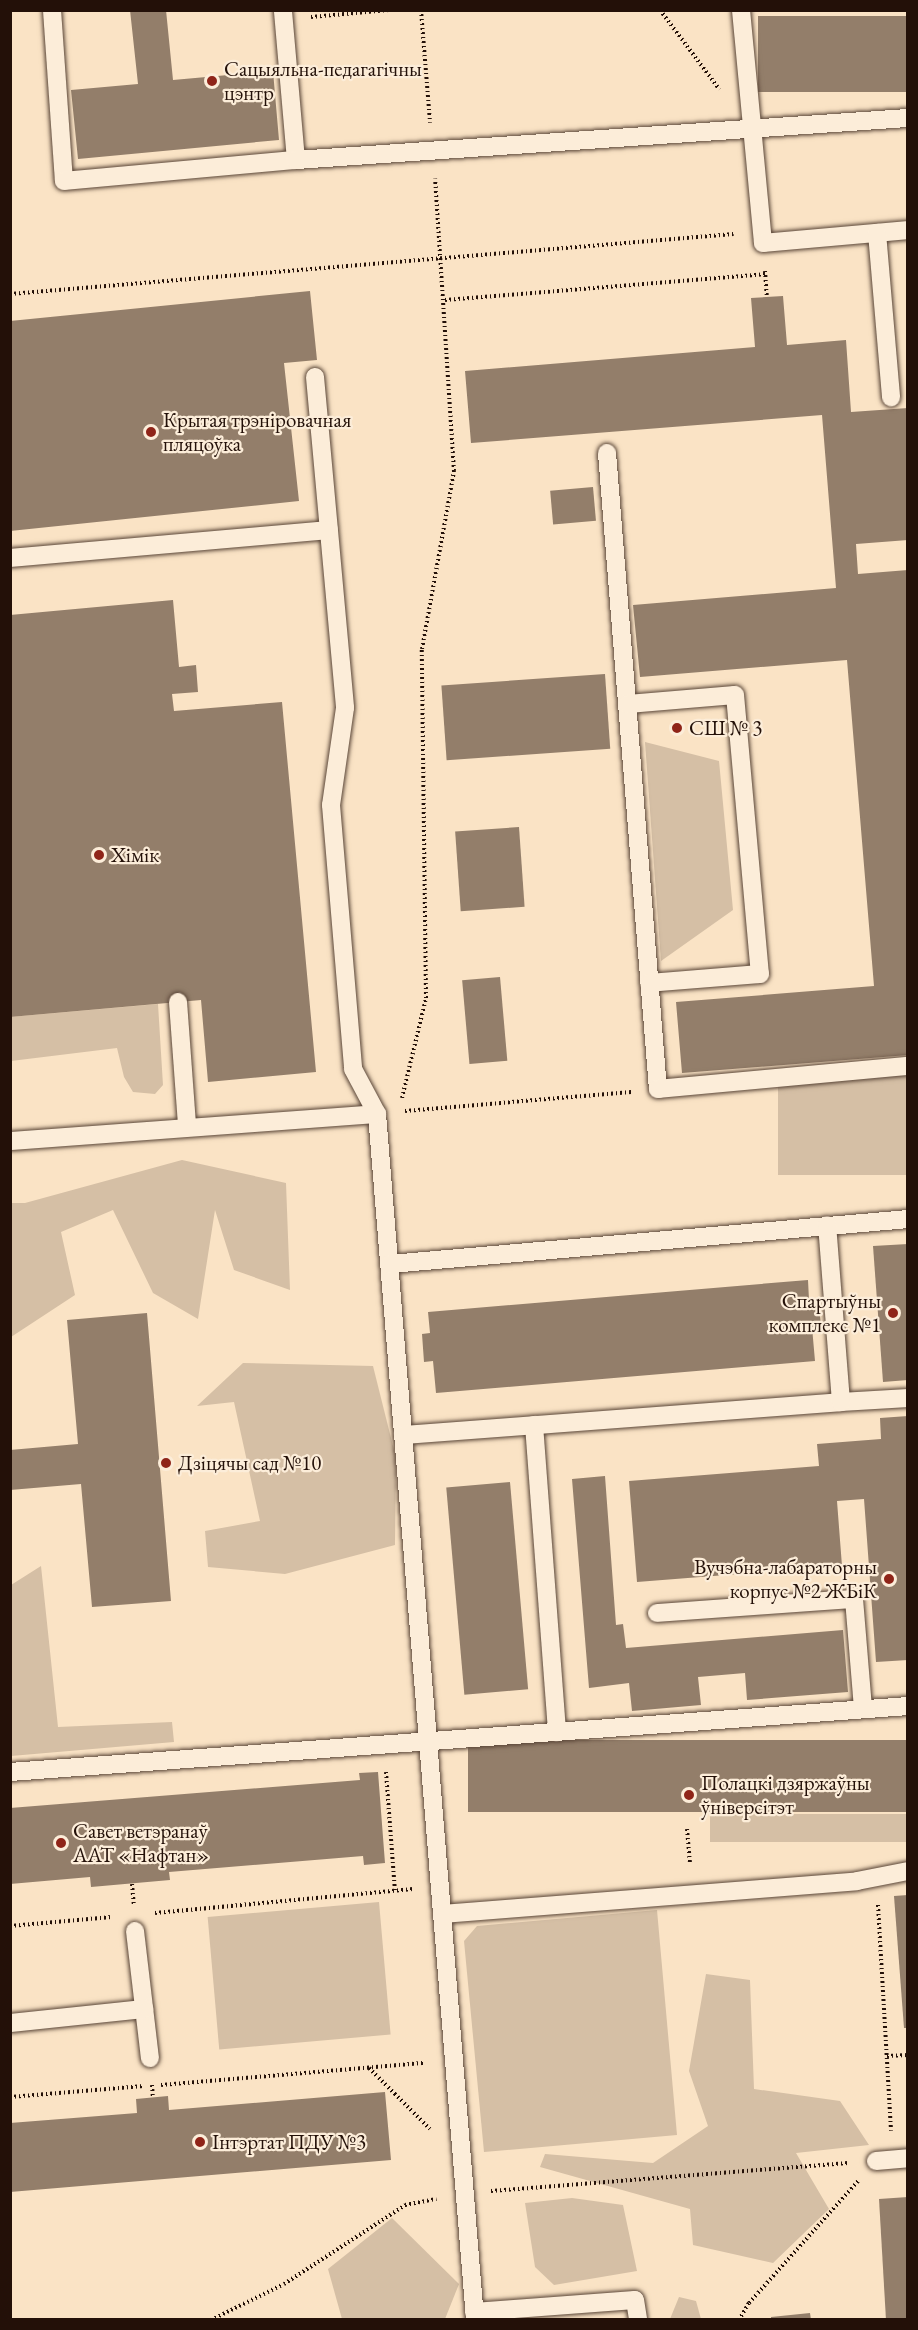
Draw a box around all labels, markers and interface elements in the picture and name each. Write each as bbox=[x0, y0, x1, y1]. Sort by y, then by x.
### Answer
place label: Сацыяльна-педагагічны цэнтр bbox=[224, 56, 422, 106]
marker: Сацыяльна-педагагічны цэнтр bbox=[205, 74, 219, 88]
place label: Крытая трэніровачная пляцоўка bbox=[163, 407, 351, 457]
marker: Крытая трэніровачная пляцоўка bbox=[144, 425, 158, 439]
place label: СШ № 3 bbox=[689, 715, 762, 741]
marker: СШ № 3 bbox=[670, 721, 684, 735]
place label: Хімік bbox=[111, 842, 159, 868]
marker: Хімік bbox=[92, 848, 106, 862]
place label: Спартыўны комплекс №1 bbox=[769, 1288, 881, 1338]
marker: Спартыўны комплекс №1 bbox=[886, 1306, 900, 1320]
place label: Дзіцячы сад №10 bbox=[178, 1450, 321, 1476]
marker: Дзіцячы сад №10 bbox=[159, 1456, 173, 1470]
place label: Вучэбна-лабараторны корпус №2 ЖБіК bbox=[694, 1554, 877, 1604]
marker: Вучэбна-лабараторны корпус №2 ЖБіК bbox=[882, 1572, 896, 1586]
place label: Полацкі дзяржаўны ўніверсітэт bbox=[701, 1770, 870, 1820]
marker: Полацкі дзяржаўны ўніверсітэт bbox=[682, 1788, 696, 1802]
place label: Савет ветэранаў ААТ «Нафтан» bbox=[73, 1818, 209, 1868]
marker: Савет ветэранаў ААТ «Нафтан» bbox=[54, 1836, 68, 1850]
place label: Інтэртат ПДУ №3 bbox=[212, 2129, 366, 2155]
marker: Інтэртат ПДУ №3 bbox=[193, 2135, 207, 2149]

